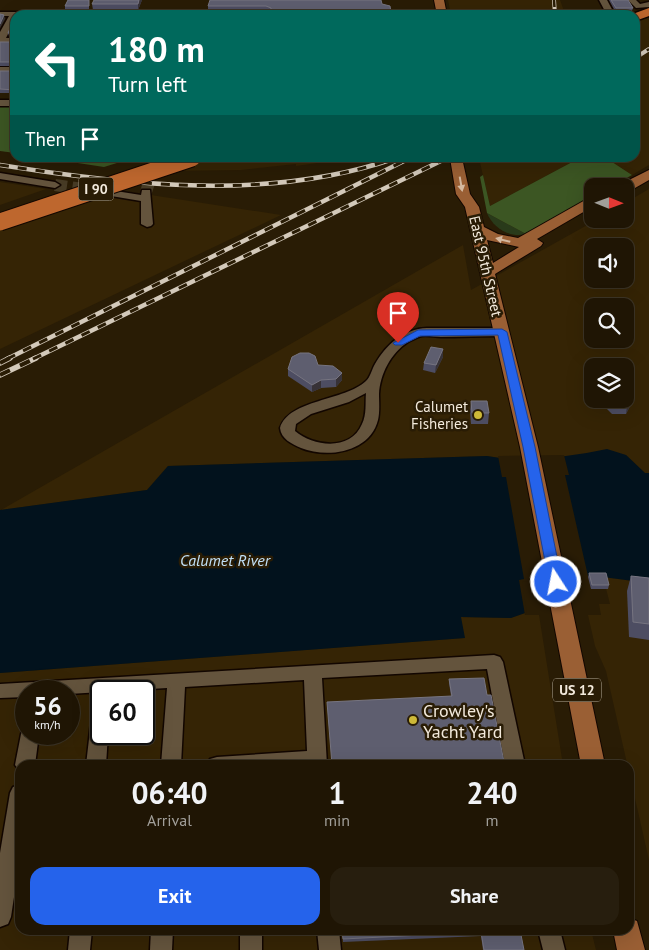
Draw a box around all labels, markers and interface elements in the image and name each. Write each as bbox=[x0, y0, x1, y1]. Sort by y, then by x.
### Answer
text: 180 m bbox=[108, 26, 205, 72]
icon: left bbox=[25, 30, 90, 95]
text: Turn left bbox=[108, 70, 187, 98]
icon: arrive bbox=[76, 125, 104, 153]
text: Then bbox=[25, 127, 66, 151]
one-way arrow bbox=[457, 176, 465, 191]
road number: I 90 bbox=[78, 178, 114, 200]
north arrow bbox=[584, 178, 634, 228]
map controls bbox=[584, 178, 634, 408]
street label: East 95th Street bbox=[465, 214, 507, 318]
one-way arrow bbox=[495, 236, 510, 244]
button: sound bbox=[584, 238, 634, 288]
pin bbox=[377, 292, 419, 343]
button: search bbox=[584, 298, 634, 348]
icon: arrive bbox=[384, 299, 412, 327]
button: layers bbox=[584, 358, 634, 408]
place label: Calumet Fisheries bbox=[411, 397, 468, 433]
marker: Calumet Fisheries bbox=[472, 409, 484, 421]
water label: Calumet River bbox=[180, 550, 272, 570]
position arrow bbox=[529, 555, 581, 607]
road number: US 12 bbox=[553, 678, 601, 702]
speed limit sign: 60 bbox=[90, 680, 155, 745]
text: 56 bbox=[33, 690, 62, 722]
place label: Crowley's Yacht Yard bbox=[423, 699, 503, 743]
marker: Crowley's Yacht Yard bbox=[407, 714, 419, 726]
text: km/h bbox=[34, 717, 61, 732]
text: 06:40 bbox=[131, 773, 208, 812]
text: 1 bbox=[329, 773, 346, 812]
text: 240 bbox=[466, 773, 518, 812]
text: Arrival bbox=[147, 810, 192, 830]
text: min bbox=[324, 810, 350, 830]
text: m bbox=[486, 810, 499, 830]
button: Exit bbox=[30, 867, 320, 925]
button: Share bbox=[330, 867, 619, 925]

